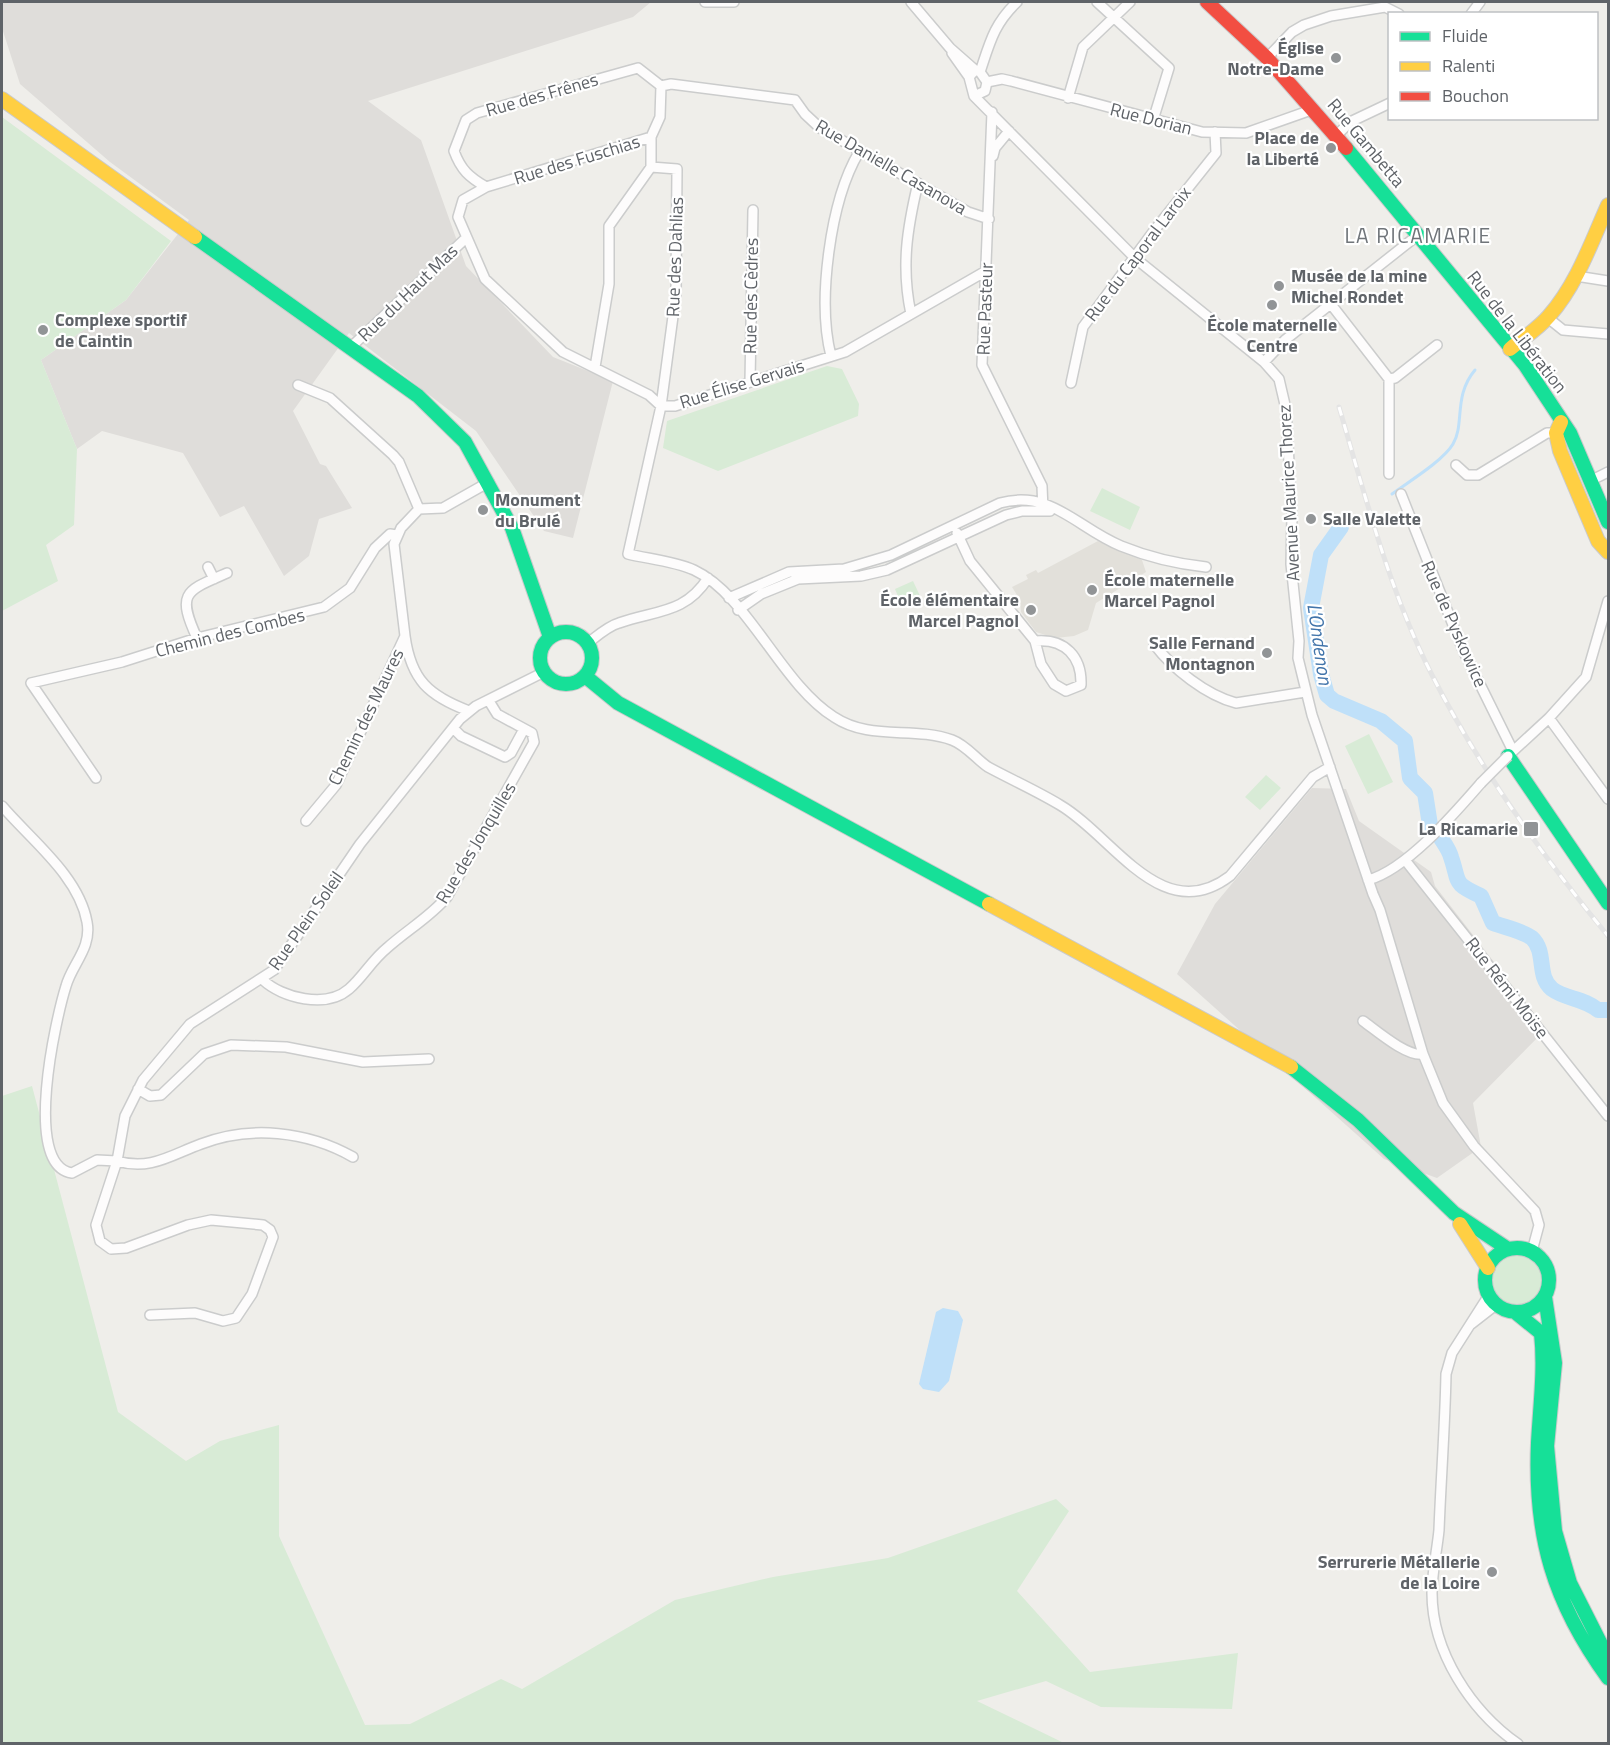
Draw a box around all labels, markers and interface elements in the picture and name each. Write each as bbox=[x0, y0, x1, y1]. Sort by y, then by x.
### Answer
legend bbox=[1388, 12, 1598, 120]
text: Fluide bbox=[1442, 22, 1488, 49]
place label: Église Notre-Dame bbox=[1227, 34, 1324, 82]
marker: Église Notre-Dame bbox=[1329, 51, 1343, 65]
text: Ralenti bbox=[1442, 52, 1495, 79]
street label: Rue des Frênes bbox=[482, 66, 601, 123]
text: Bouchon bbox=[1442, 82, 1509, 109]
street label: Rue Gambetta bbox=[1321, 92, 1412, 193]
street label: Rue Dorian bbox=[1107, 95, 1195, 142]
street label: Rue Danielle Casanova bbox=[810, 112, 972, 221]
place label: Place de la Liberté bbox=[1246, 124, 1319, 172]
street label: Rue des Fuschias bbox=[511, 128, 643, 192]
marker: Place de la Liberté bbox=[1324, 141, 1338, 155]
street label: Rue du Caporal Laroix bbox=[1078, 180, 1197, 327]
street label: Rue des Dahlias bbox=[659, 196, 690, 318]
district label: LA RICAMARIE bbox=[1344, 219, 1492, 251]
street label: Rue du Haut Mas bbox=[351, 238, 464, 348]
street label: Rue des Cèdres bbox=[736, 238, 765, 354]
street label: Rue Pasteur bbox=[969, 262, 1000, 356]
place label: Musée de la mine Michel Rondet bbox=[1291, 262, 1427, 310]
street label: Rue de la Libération bbox=[1461, 265, 1574, 399]
marker: Musée de la mine Michel Rondet bbox=[1272, 279, 1286, 293]
marker: École maternelle Centre bbox=[1265, 298, 1279, 312]
place label: Complexe sportif de Caintin bbox=[55, 306, 187, 354]
place label: École maternelle Centre bbox=[1207, 311, 1337, 359]
marker: Complexe sportif de Caintin bbox=[36, 323, 50, 337]
street label: Rue Élise Gervais bbox=[676, 352, 808, 415]
street label: Avenue Maurice Thorez bbox=[1270, 404, 1307, 582]
place label: Monument du Brulé bbox=[495, 486, 581, 534]
marker: Monument du Brulé bbox=[476, 503, 490, 517]
place label: Salle Valette bbox=[1323, 505, 1421, 532]
marker: Salle Valette bbox=[1304, 512, 1318, 526]
street label: Rue de Pyskowice bbox=[1414, 556, 1494, 691]
place label: École maternelle Marcel Pagnol bbox=[1104, 566, 1234, 614]
marker: École maternelle Marcel Pagnol bbox=[1085, 583, 1099, 597]
place label: École élémentaire Marcel Pagnol bbox=[880, 586, 1019, 634]
street label: Chemin des Combes bbox=[152, 601, 307, 664]
water label: L'Ondenon bbox=[1299, 601, 1342, 688]
marker: École élémentaire Marcel Pagnol bbox=[1024, 603, 1038, 617]
place label: Salle Fernand Montagnon bbox=[1149, 629, 1255, 677]
street label: Chemin des Maures bbox=[321, 644, 410, 790]
marker: Salle Fernand Montagnon bbox=[1260, 646, 1274, 660]
street label: Rue des Jonquilles bbox=[429, 777, 523, 909]
place label: La Ricamarie bbox=[1418, 815, 1518, 842]
marker: La Ricamarie bbox=[1522, 820, 1540, 838]
street label: Rue Plein Soleil bbox=[261, 866, 350, 976]
street label: Rue Rémi Moïse bbox=[1459, 931, 1556, 1044]
place label: Serrurerie Métallerie de la Loire bbox=[1318, 1548, 1480, 1596]
marker: Serrurerie Métallerie de la Loire bbox=[1485, 1565, 1499, 1579]

